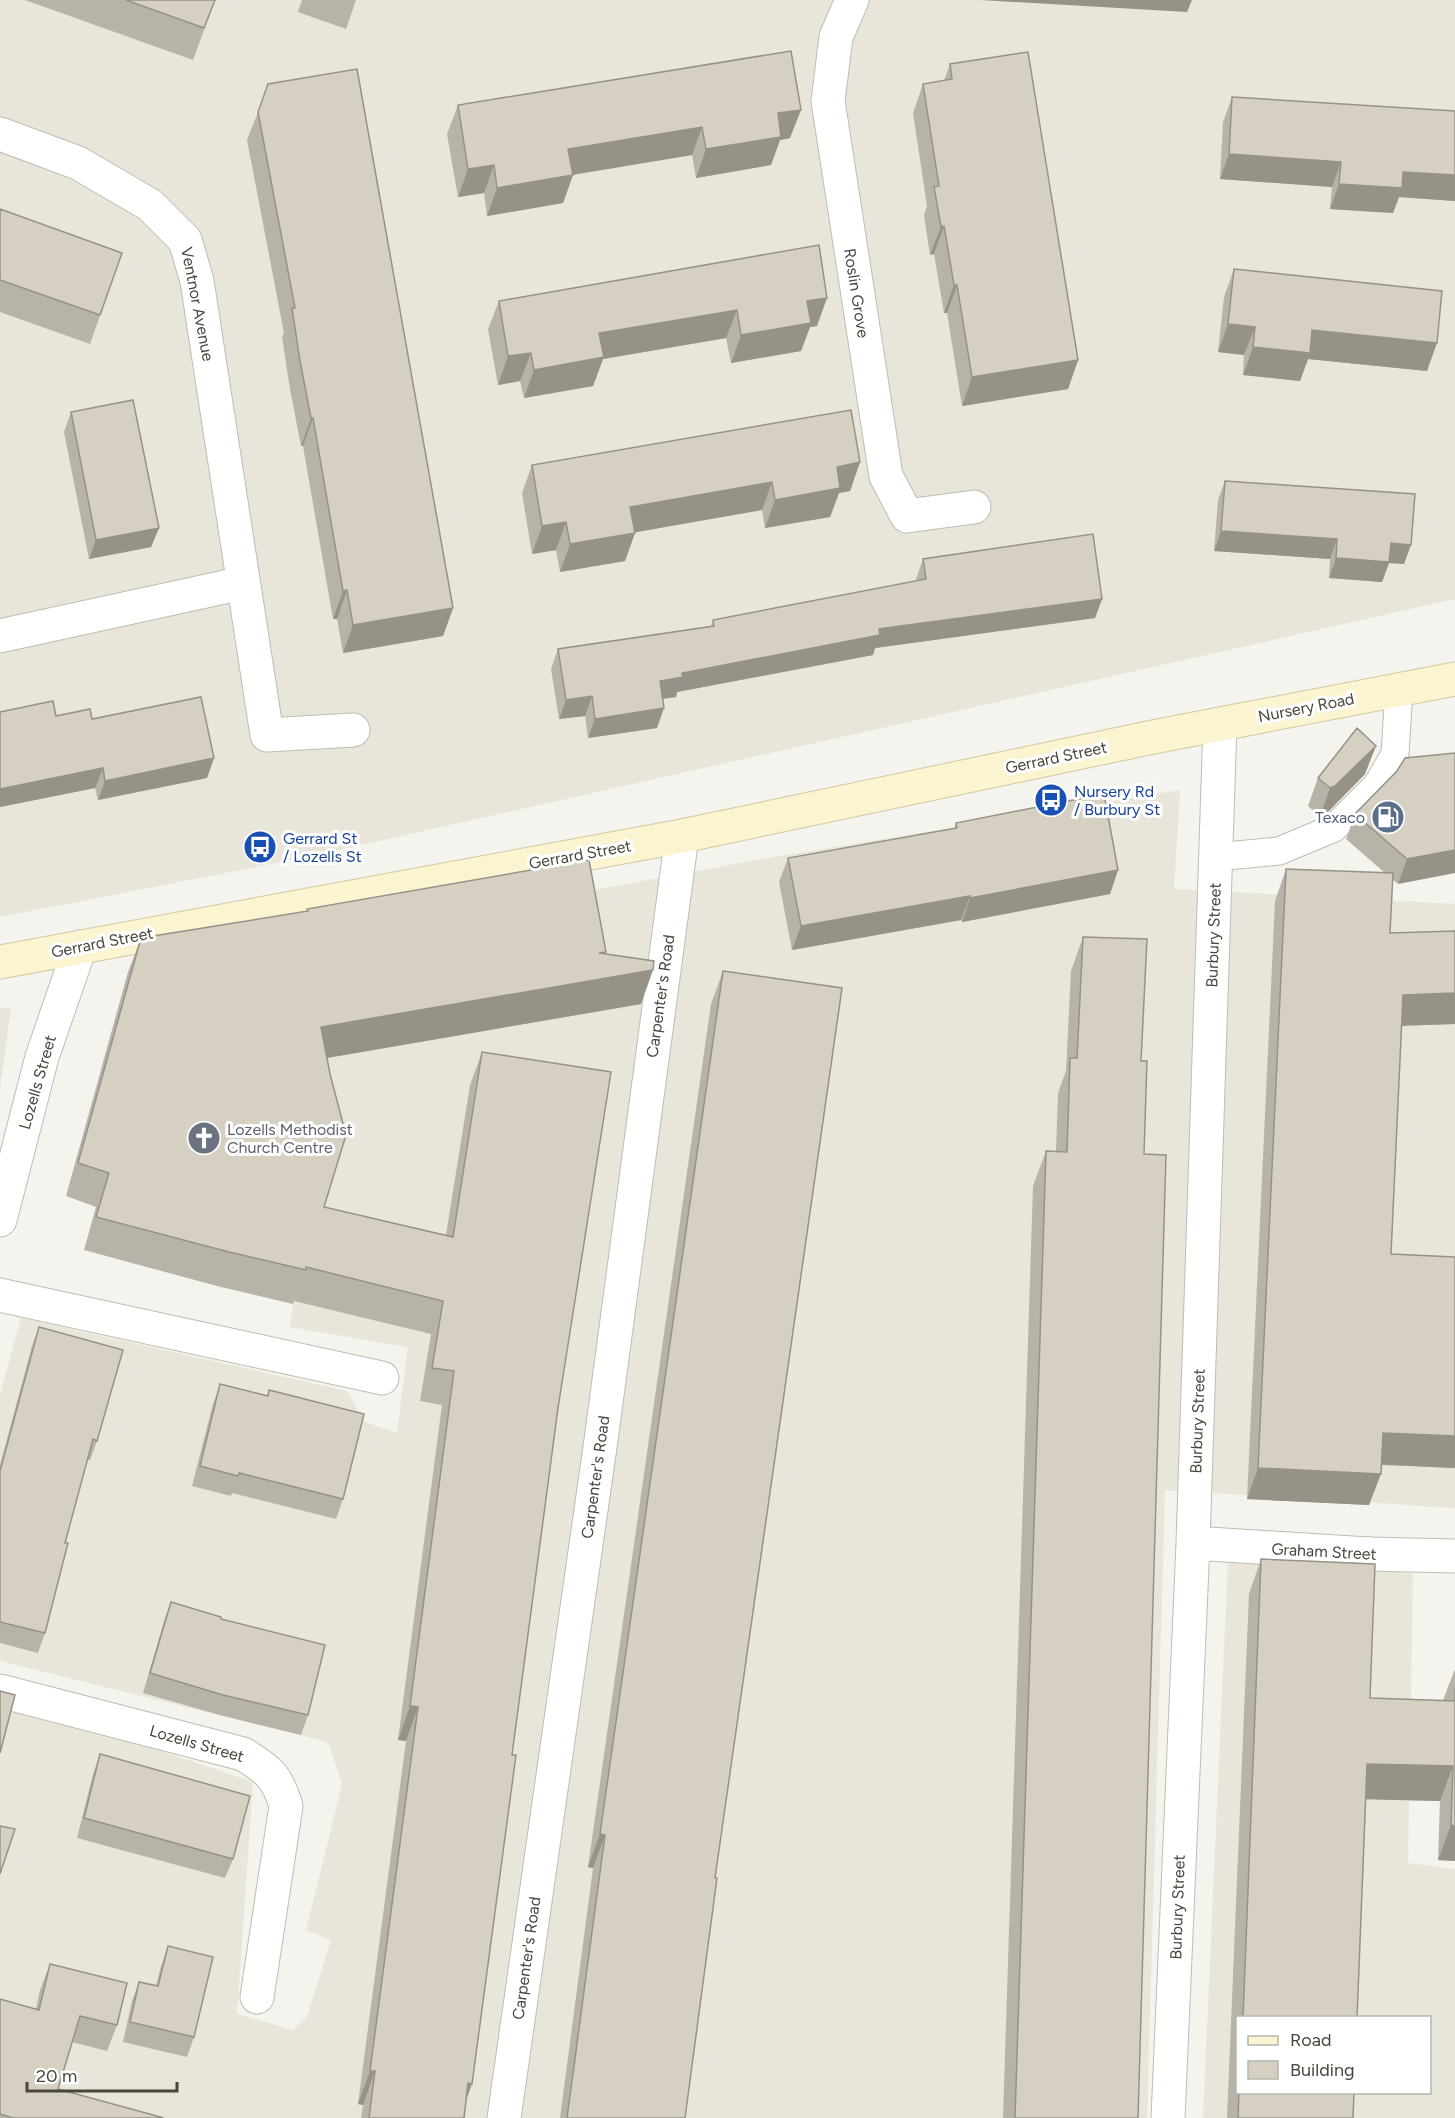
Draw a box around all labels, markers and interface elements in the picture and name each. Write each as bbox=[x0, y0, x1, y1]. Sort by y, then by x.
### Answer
street label: Ventnor Avenue bbox=[177, 245, 218, 363]
street label: Roslin Grove bbox=[840, 247, 873, 339]
street label: Nursery Road bbox=[1256, 689, 1356, 726]
street label: Gerrard Street bbox=[1004, 737, 1109, 778]
bus stop icon: Nursery Rd / Burbury St bbox=[1033, 782, 1069, 818]
place label: Nursery Rd / Burbury St bbox=[1074, 782, 1160, 819]
fuel station icon: Texaco bbox=[1370, 799, 1406, 835]
place label: Texaco bbox=[1315, 808, 1365, 827]
bus stop icon: Gerrard St / Lozells St bbox=[242, 829, 278, 865]
place label: Gerrard St / Lozells St bbox=[283, 829, 362, 866]
street label: Gerrard Street bbox=[528, 836, 633, 873]
street label: Burbury Street bbox=[1202, 882, 1225, 988]
street label: Gerrard Street bbox=[50, 923, 155, 962]
street label: Carpenter's Road bbox=[642, 933, 679, 1059]
street label: Lozells Street bbox=[15, 1033, 60, 1132]
church icon: Lozells Methodist Church Centre bbox=[186, 1120, 222, 1156]
place label: Lozells Methodist Church Centre bbox=[227, 1120, 353, 1157]
street label: Burbury Street bbox=[1186, 1368, 1209, 1474]
street label: Carpenter's Road bbox=[577, 1414, 614, 1540]
street label: Graham Street bbox=[1271, 1539, 1377, 1564]
street label: Lozells Street bbox=[147, 1721, 246, 1766]
street label: Burbury Street bbox=[1166, 1854, 1189, 1960]
street label: Carpenter's Road bbox=[508, 1895, 545, 2021]
legend bbox=[1236, 2016, 1431, 2094]
text: Road bbox=[1290, 2029, 1331, 2051]
scale bar bbox=[27, 2055, 177, 2093]
text: Building bbox=[1290, 2059, 1355, 2081]
text: 20 m bbox=[36, 2065, 77, 2087]

